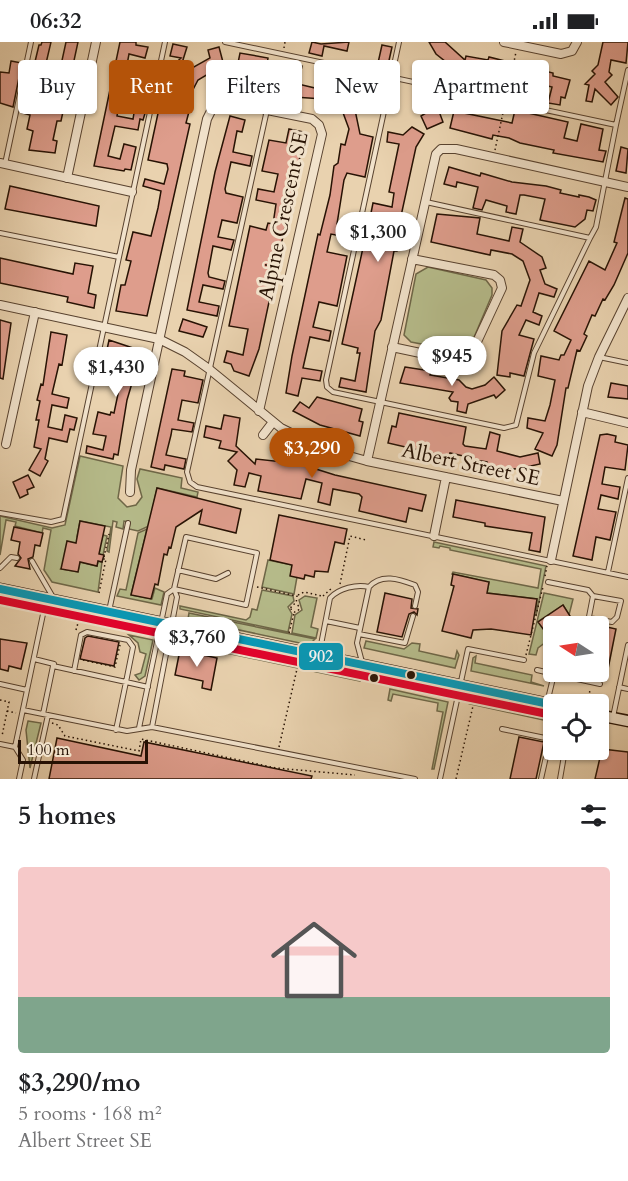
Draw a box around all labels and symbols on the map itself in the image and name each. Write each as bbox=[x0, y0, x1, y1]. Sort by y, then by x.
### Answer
street label: Alpine Crescent SE bbox=[251, 129, 316, 303]
pin: $1,300 bbox=[329, 212, 427, 263]
pin: $945 bbox=[416, 336, 488, 387]
pin: $1,430 bbox=[67, 347, 165, 398]
pin: $3,290 bbox=[263, 428, 361, 479]
street label: Albert Street SE bbox=[399, 436, 543, 493]
north arrow bbox=[543, 616, 609, 682]
pin: $3,760 bbox=[148, 617, 246, 668]
line badge: 902 bbox=[298, 642, 344, 671]
text: 902 bbox=[309, 646, 333, 668]
unlabelled marker bbox=[405, 669, 417, 681]
unlabelled marker bbox=[368, 672, 380, 684]
scale bar bbox=[18, 737, 148, 764]

